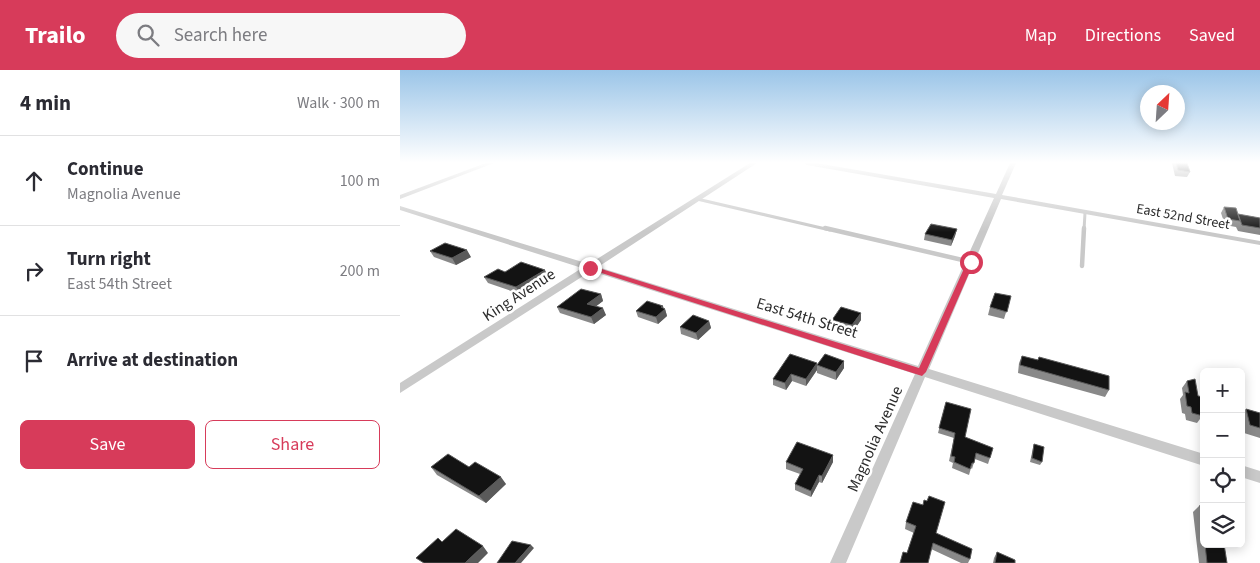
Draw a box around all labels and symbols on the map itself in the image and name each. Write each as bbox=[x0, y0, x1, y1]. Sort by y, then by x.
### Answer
north arrow bbox=[1140, 85, 1185, 130]
street label: East 52nd Street bbox=[1135, 199, 1232, 235]
route start bbox=[960, 251, 983, 274]
route end bbox=[579, 257, 602, 280]
street label: King Avenue bbox=[478, 263, 560, 327]
street label: East 54th Street bbox=[754, 292, 861, 344]
street label: Magnolia Avenue bbox=[842, 383, 908, 495]

